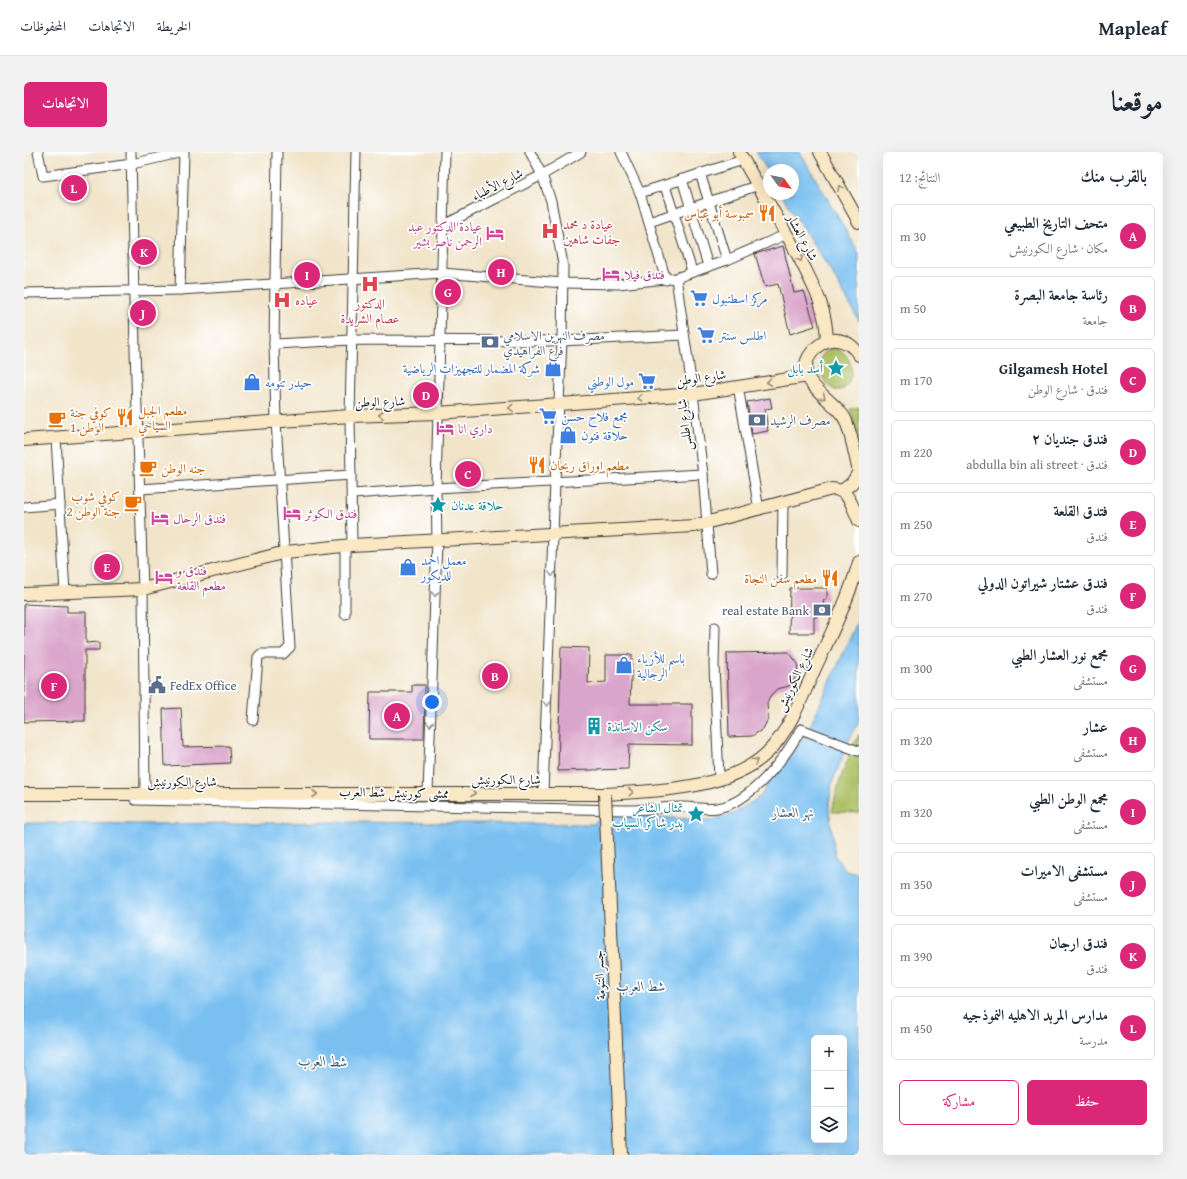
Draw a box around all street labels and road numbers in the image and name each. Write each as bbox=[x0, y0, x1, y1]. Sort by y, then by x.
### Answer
street label: شارع الأطباء bbox=[468, 163, 527, 207]
street label: شارع العشار bbox=[780, 209, 823, 265]
street label: شارع الوطن bbox=[675, 365, 728, 392]
street label: شارع الوطن bbox=[355, 391, 406, 414]
street label: شارع اطلس bbox=[672, 398, 699, 452]
street label: شارع الكورنيش bbox=[771, 644, 820, 716]
street label: شارع الكورنيش bbox=[471, 770, 541, 791]
street label: شارع الكورنيش bbox=[147, 772, 217, 793]
street label: ممشى كورنيش شط العرب bbox=[339, 782, 449, 803]
street label: جسر التنومة bbox=[589, 950, 610, 1000]

